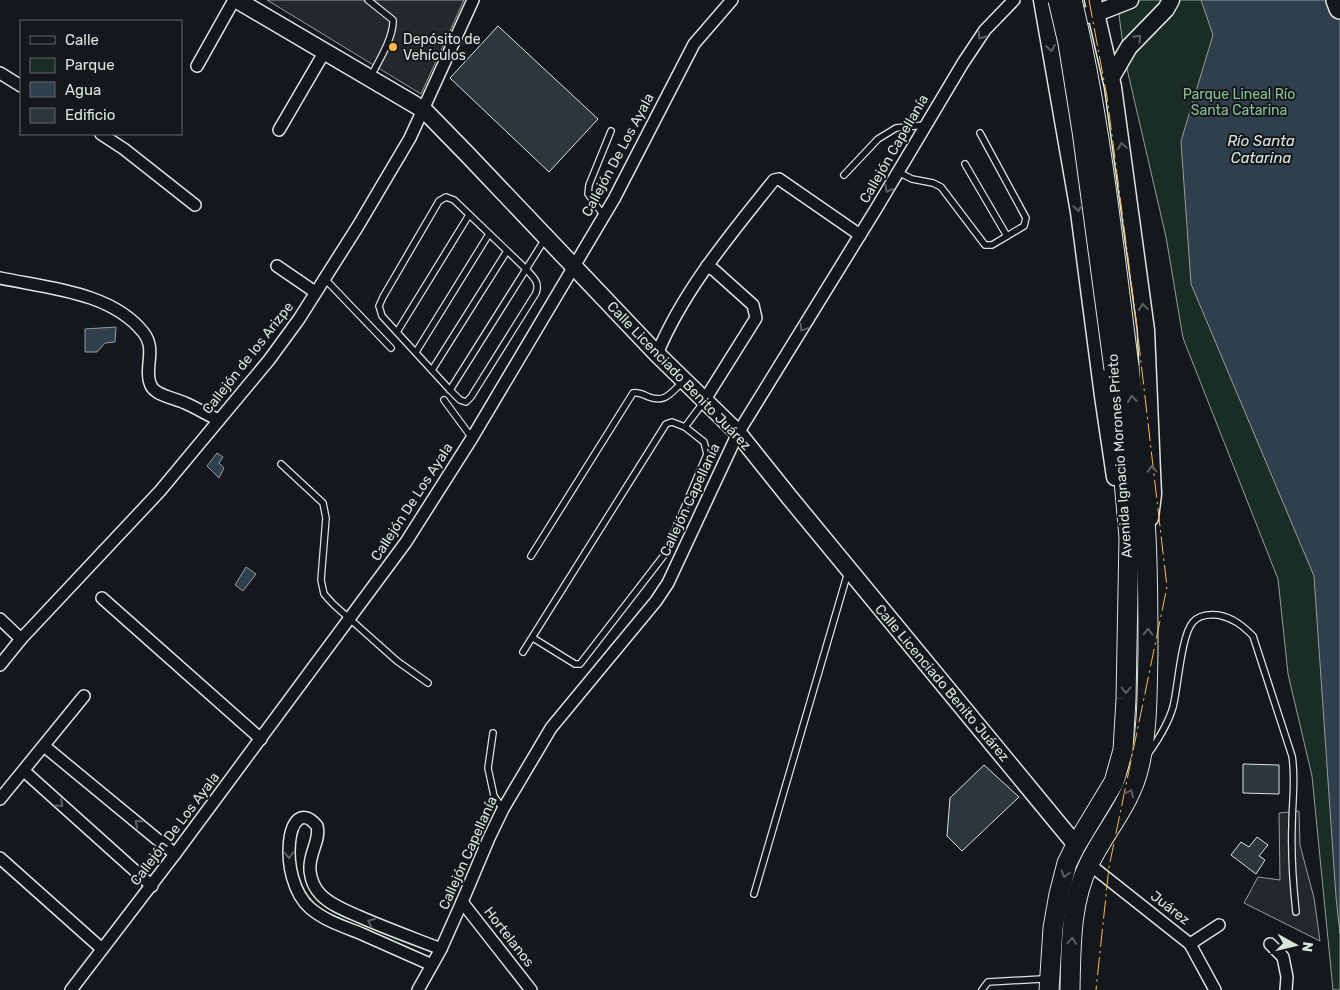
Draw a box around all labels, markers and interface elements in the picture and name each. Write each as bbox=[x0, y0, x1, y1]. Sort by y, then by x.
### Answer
legend bbox=[20, 20, 182, 135]
one-way arrow bbox=[978, 30, 987, 40]
text: Calle bbox=[65, 31, 99, 49]
place label: Depósito de Vehículos bbox=[403, 31, 481, 64]
one-way arrow bbox=[1132, 35, 1141, 44]
marker: Depósito de Vehículos bbox=[387, 41, 399, 53]
one-way arrow bbox=[1045, 43, 1056, 52]
text: Parque bbox=[65, 56, 115, 74]
text: Agua bbox=[65, 81, 101, 99]
park label: Parque Lineal Río Santa Catarina bbox=[1183, 86, 1295, 119]
street label: Callejón De Los Ayala bbox=[578, 90, 658, 220]
street label: Callejón Capellanía bbox=[856, 92, 932, 206]
text: Edificio bbox=[65, 106, 115, 124]
water label: Río Santa Catarina bbox=[1227, 132, 1295, 167]
one-way arrow bbox=[1117, 141, 1127, 150]
one-way arrow bbox=[884, 184, 894, 193]
one-way arrow bbox=[1072, 204, 1082, 212]
street label: Callejón de los Arizpe bbox=[199, 298, 297, 418]
street label: Calle Licenciado Benito Juárez bbox=[603, 298, 755, 454]
one-way arrow bbox=[1138, 302, 1149, 310]
one-way arrow bbox=[800, 323, 810, 332]
street label: Avenida Ignacio Morones Prieto bbox=[1104, 353, 1136, 559]
one-way arrow bbox=[1127, 395, 1138, 403]
street label: Callejón De Los Ayala bbox=[367, 440, 457, 564]
street label: Callejón Capellanía bbox=[656, 441, 724, 559]
one-way arrow bbox=[1147, 465, 1158, 473]
street label: Calle Licenciado Benito Juárez bbox=[871, 601, 1013, 765]
one-way arrow bbox=[1143, 628, 1153, 636]
one-way arrow bbox=[1121, 687, 1131, 695]
street label: Callejón De Los Ayala bbox=[127, 769, 223, 889]
one-way arrow bbox=[1124, 789, 1135, 798]
street label: Callejón Capellanía bbox=[435, 794, 501, 912]
one-way arrow bbox=[55, 798, 64, 807]
one-way arrow bbox=[134, 819, 143, 828]
one-way arrow bbox=[284, 852, 294, 859]
one-way arrow bbox=[1060, 869, 1070, 877]
street label: Juárez bbox=[1147, 887, 1193, 929]
street label: Hortelanos bbox=[480, 904, 538, 970]
one-way arrow bbox=[367, 917, 376, 928]
north arrow bbox=[1270, 920, 1320, 970]
one-way arrow bbox=[1066, 937, 1077, 945]
text: N bbox=[1298, 941, 1316, 953]

